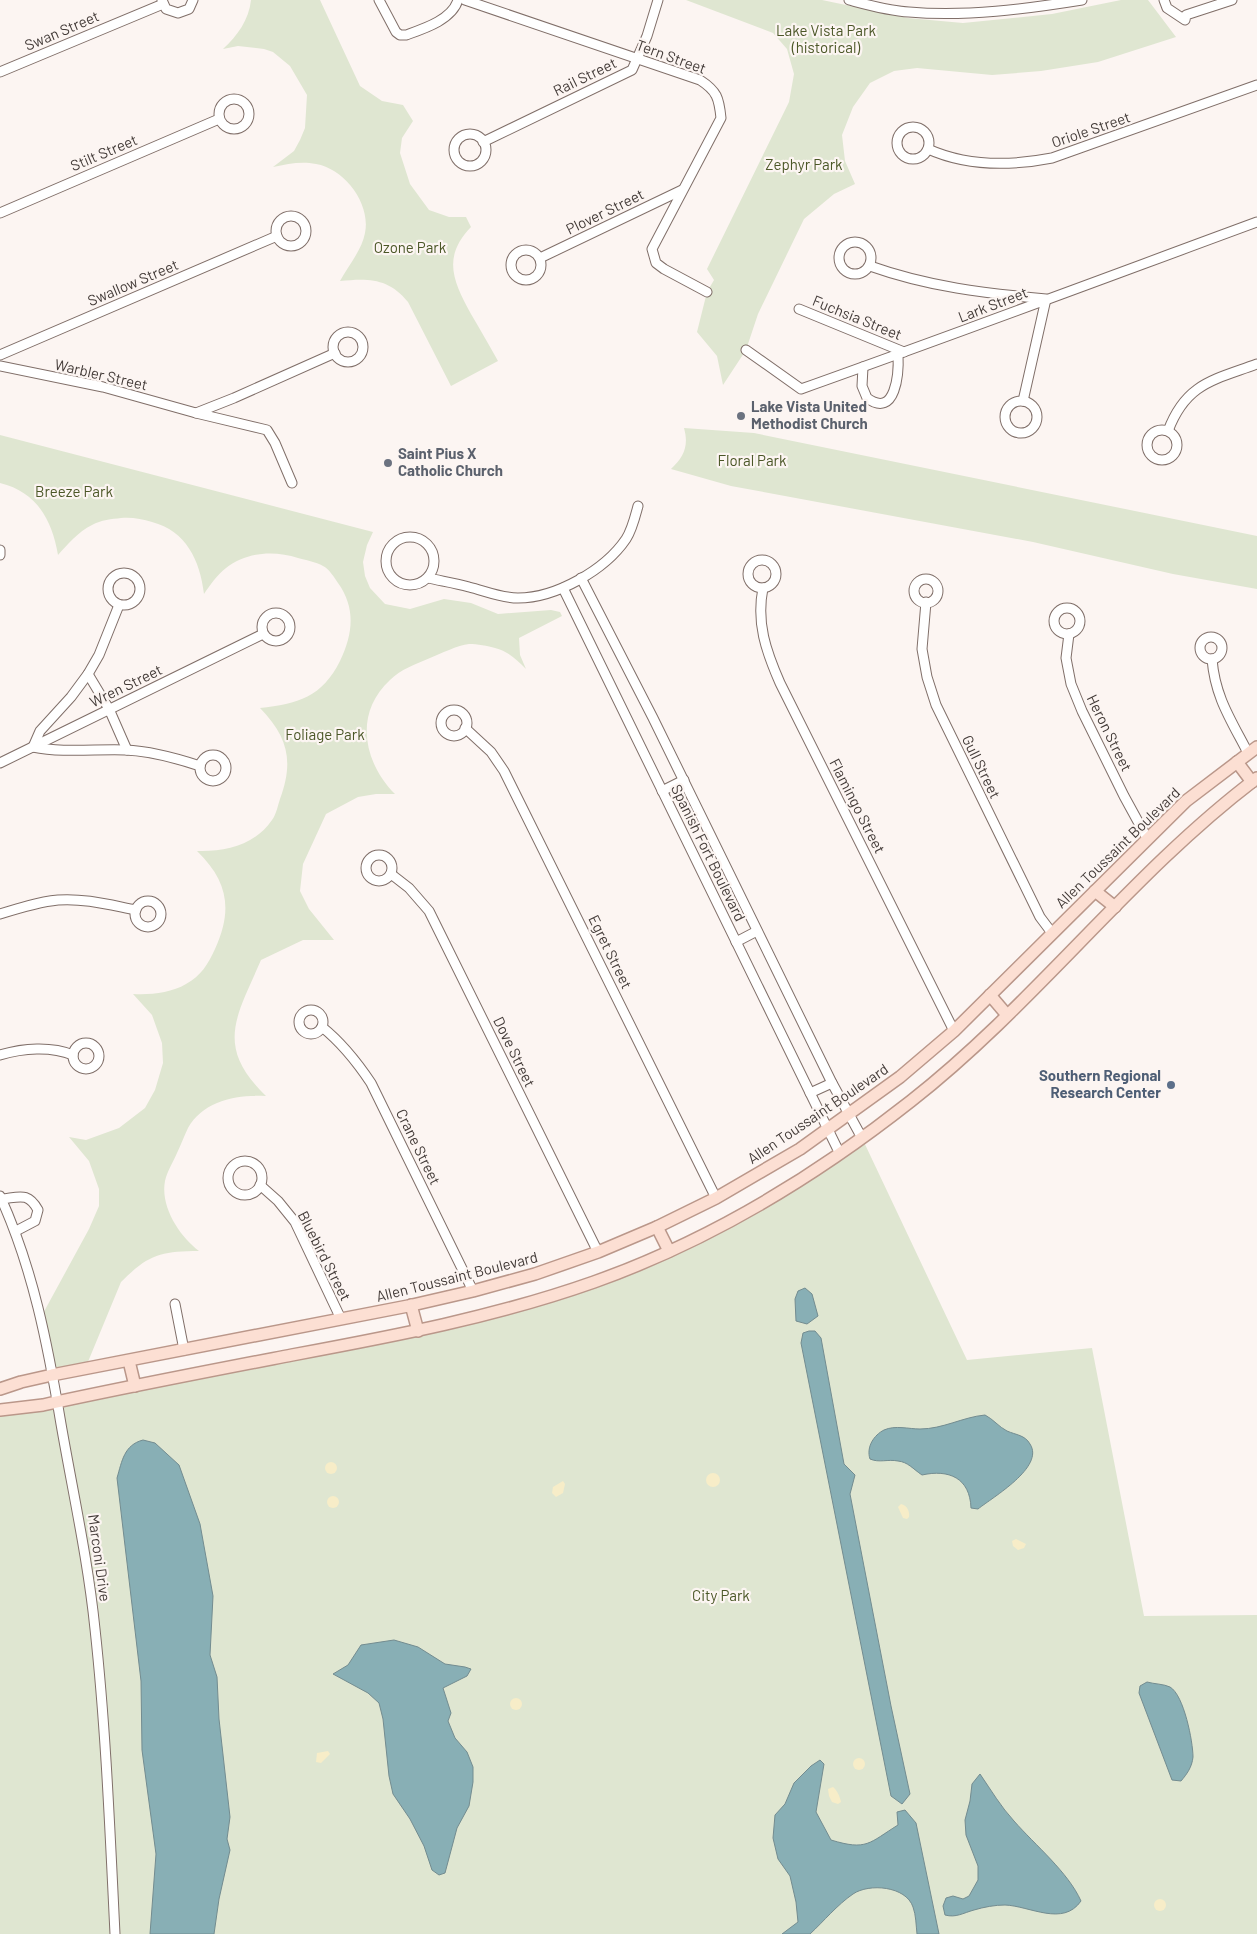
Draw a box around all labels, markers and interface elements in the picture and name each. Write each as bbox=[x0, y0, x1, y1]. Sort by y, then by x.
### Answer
street label: Swan Street bbox=[22, 6, 102, 54]
park label: Lake Vista Park (historical) bbox=[776, 21, 876, 56]
street label: Tern Street bbox=[634, 35, 709, 77]
street label: Rail Street bbox=[550, 53, 619, 99]
street label: Oriole Street bbox=[1049, 107, 1132, 151]
street label: Stilt Street bbox=[67, 130, 140, 174]
park label: Zephyr Park bbox=[765, 155, 843, 173]
street label: Plover Street bbox=[563, 184, 646, 238]
park label: Ozone Park bbox=[374, 238, 447, 256]
street label: Swallow Street bbox=[85, 255, 181, 309]
street label: Lark Street bbox=[955, 283, 1030, 326]
street label: Fuchsia Street bbox=[810, 291, 905, 343]
street label: Warbler Street bbox=[53, 355, 149, 393]
place label: Lake Vista United Methodist Church bbox=[751, 397, 868, 432]
marker: Lake Vista United Methodist Church bbox=[735, 410, 747, 422]
place label: Saint Pius X Catholic Church bbox=[398, 444, 503, 479]
park label: Floral Park bbox=[717, 451, 787, 469]
marker: Saint Pius X Catholic Church bbox=[382, 457, 394, 469]
park label: Breeze Park bbox=[35, 482, 113, 500]
street label: Wren Street bbox=[86, 660, 165, 710]
street label: Heron Street bbox=[1084, 691, 1136, 774]
park label: Foliage Park bbox=[285, 725, 365, 743]
street label: Gull Street bbox=[959, 732, 1005, 801]
street label: Flamingo Street bbox=[826, 755, 890, 856]
street label: Spanish Fort Boulevard bbox=[668, 781, 750, 924]
street label: Allen Toussaint Boulevard bbox=[1051, 783, 1183, 911]
street label: Egret Street bbox=[585, 912, 636, 991]
street label: Dove Street bbox=[490, 1013, 540, 1090]
street label: Allen Toussaint Boulevard bbox=[744, 1059, 891, 1167]
place label: Southern Regional Research Center bbox=[1039, 1066, 1161, 1101]
marker: Southern Regional Research Center bbox=[1165, 1079, 1177, 1091]
street label: Crane Street bbox=[393, 1106, 445, 1187]
street label: Bluebird Street bbox=[295, 1208, 355, 1303]
street label: Allen Toussaint Boulevard bbox=[374, 1247, 540, 1305]
street label: Marconi Drive bbox=[85, 1513, 115, 1603]
park label: City Park bbox=[692, 1586, 750, 1604]

